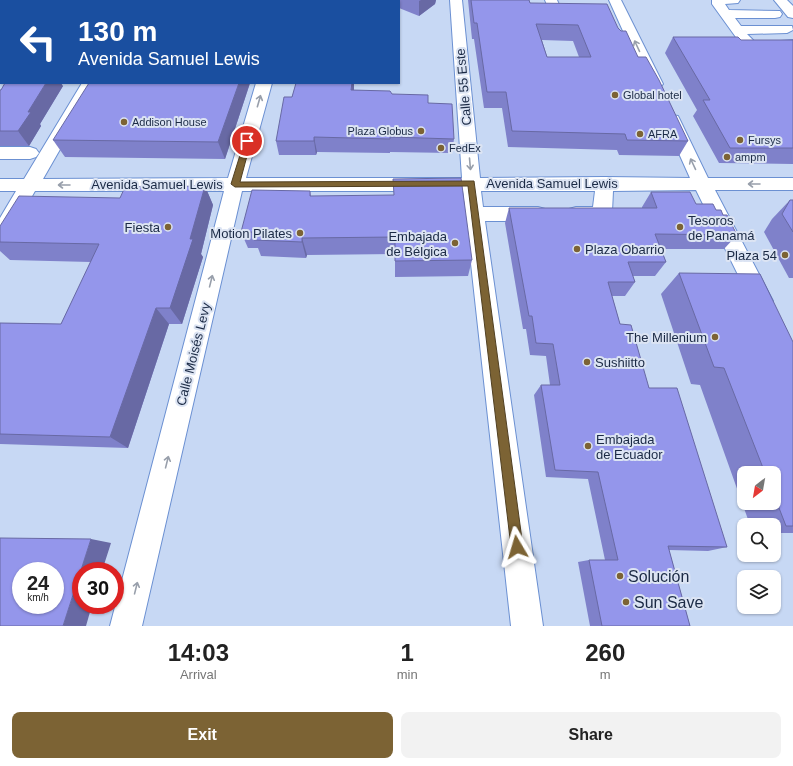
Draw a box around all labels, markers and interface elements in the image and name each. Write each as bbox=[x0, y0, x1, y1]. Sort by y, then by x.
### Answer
icon: left bbox=[12, 16, 64, 68]
text: 130 m bbox=[78, 16, 157, 47]
one-way arrow bbox=[633, 41, 640, 53]
street label: Calle 55 Este bbox=[453, 48, 474, 126]
text: Avenida Samuel Lewis bbox=[78, 49, 260, 69]
place label: Global hotel bbox=[623, 89, 682, 101]
marker: Global hotel bbox=[610, 90, 620, 100]
one-way arrow bbox=[255, 95, 263, 108]
place label: Addison House bbox=[132, 116, 207, 128]
marker: Addison House bbox=[119, 117, 129, 127]
pin bbox=[230, 124, 264, 158]
place label: Plaza Globus bbox=[348, 125, 413, 137]
marker: Plaza Globus bbox=[416, 126, 426, 136]
place label: AFRA bbox=[648, 128, 678, 140]
marker: AFRA bbox=[635, 129, 645, 139]
icon: arrive bbox=[236, 130, 258, 152]
place label: Fursys bbox=[748, 134, 782, 146]
marker: Fursys bbox=[735, 135, 745, 145]
place label: FedEx bbox=[449, 142, 481, 154]
marker: FedEx bbox=[436, 143, 446, 153]
place label: ampm bbox=[735, 151, 766, 163]
marker: ampm bbox=[722, 152, 732, 162]
one-way arrow bbox=[466, 157, 473, 170]
one-way arrow bbox=[689, 158, 696, 170]
street label: Avenida Samuel Lewis bbox=[486, 176, 618, 191]
street label: Avenida Samuel Lewis bbox=[91, 177, 223, 192]
one-way arrow bbox=[748, 180, 761, 188]
one-way arrow bbox=[58, 181, 71, 189]
place label: Tesoros de Panamá bbox=[688, 213, 755, 243]
place label: Fiesta bbox=[125, 220, 161, 235]
marker: Fiesta bbox=[163, 222, 173, 232]
marker: Tesoros de Panamá bbox=[675, 222, 685, 232]
place label: Motion Pilates bbox=[210, 226, 292, 241]
marker: Motion Pilates bbox=[295, 228, 305, 238]
place label: Embajada de Bélgica bbox=[386, 229, 448, 259]
marker: Embajada de Bélgica bbox=[450, 238, 460, 248]
place label: Plaza Obarrio bbox=[585, 242, 664, 257]
marker: Plaza Obarrio bbox=[572, 244, 582, 254]
place label: Plaza 54 bbox=[726, 248, 777, 263]
marker: Plaza 54 bbox=[780, 250, 790, 260]
one-way arrow bbox=[208, 275, 216, 288]
street label: Calle Moisés Levy bbox=[173, 301, 214, 407]
place label: The Millenium bbox=[626, 330, 707, 345]
marker: The Millenium bbox=[710, 332, 720, 342]
place label: Sushiitto bbox=[595, 355, 645, 370]
marker: Sushiitto bbox=[582, 357, 592, 367]
place label: Embajada de Ecuador bbox=[596, 432, 663, 462]
marker: Embajada de Ecuador bbox=[583, 441, 593, 451]
one-way arrow bbox=[163, 456, 171, 469]
north arrow bbox=[737, 466, 781, 510]
map controls bbox=[737, 466, 781, 614]
button: search bbox=[737, 518, 781, 562]
position arrow bbox=[496, 526, 538, 568]
speed limit sign: 30 bbox=[72, 562, 124, 614]
place label: Solución bbox=[628, 568, 689, 585]
button: layers bbox=[737, 570, 781, 614]
marker: Solución bbox=[615, 571, 625, 581]
text: 24 bbox=[27, 572, 49, 594]
one-way arrow bbox=[132, 582, 140, 595]
text: km/h bbox=[27, 592, 49, 603]
place label: Sun Save bbox=[634, 594, 703, 611]
marker: Sun Save bbox=[621, 597, 631, 607]
text: 14:03 bbox=[168, 639, 229, 666]
text: 1 bbox=[400, 639, 414, 666]
text: 260 bbox=[585, 639, 625, 666]
text: Arrival bbox=[180, 667, 217, 682]
text: min bbox=[397, 667, 418, 682]
text: m bbox=[600, 667, 611, 682]
button: Exit bbox=[12, 712, 393, 758]
button: Share bbox=[401, 712, 781, 758]

